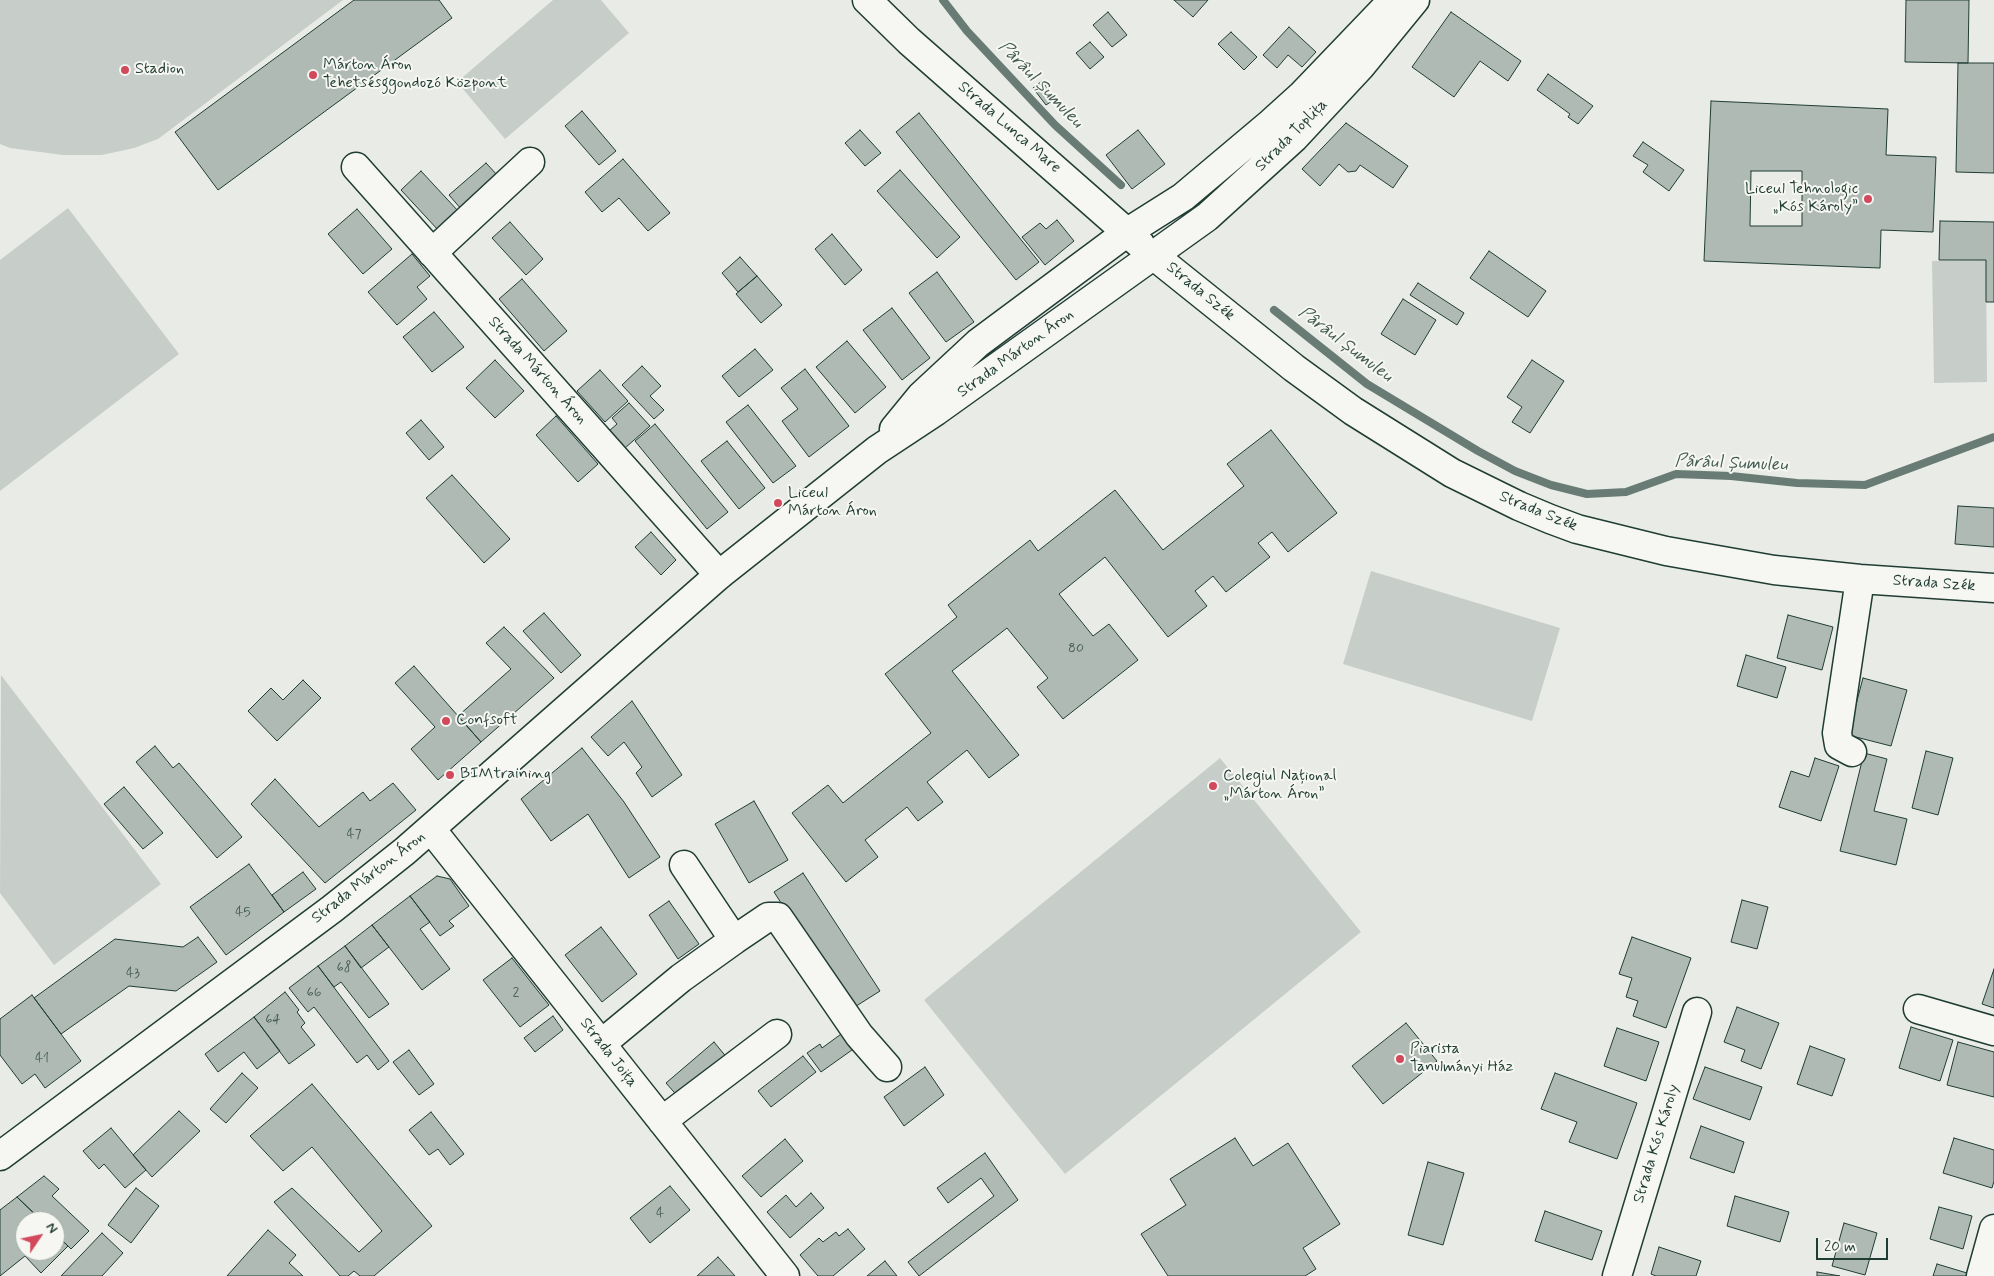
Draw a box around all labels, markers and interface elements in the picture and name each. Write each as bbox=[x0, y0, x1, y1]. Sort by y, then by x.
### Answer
water label: Pârâul Șumuleu bbox=[993, 37, 1087, 133]
place label: Márton Áron Tehetsésggondozó Központ bbox=[323, 56, 507, 94]
place label: Stadion bbox=[135, 60, 184, 80]
marker: Stadion bbox=[119, 64, 131, 76]
marker: Márton Áron Tehetsésggondozó Központ bbox=[307, 69, 319, 81]
street label: Strada Lunca Mare bbox=[953, 78, 1065, 178]
street label: Strada Toplița bbox=[1252, 96, 1332, 176]
place label: Liceul Tehnologic „Kós Károly” bbox=[1745, 180, 1858, 218]
marker: Liceul Tehnologic „Kós Károly” bbox=[1862, 193, 1874, 205]
street label: Strada Szék bbox=[1162, 259, 1238, 325]
water label: Pârâul Șumuleu bbox=[1293, 302, 1397, 388]
street label: Strada Márton Áron bbox=[954, 305, 1078, 403]
street label: Strada Márton Áron bbox=[483, 313, 591, 429]
water label: Pârâul Șumuleu bbox=[1674, 451, 1788, 477]
place label: Liceul Márton Áron bbox=[788, 484, 877, 522]
street label: Strada Szék bbox=[1496, 488, 1580, 536]
marker: Liceul Márton Áron bbox=[772, 497, 784, 509]
street label: Strada Szék bbox=[1892, 572, 1976, 596]
house number: 80 bbox=[1068, 641, 1084, 657]
place label: Confsoft bbox=[456, 711, 518, 731]
marker: Confsoft bbox=[440, 715, 452, 727]
place label: BIMtraining bbox=[460, 765, 551, 785]
place label: Colegiul Național „Márton Áron” bbox=[1223, 767, 1337, 805]
marker: BIMtraining bbox=[444, 769, 456, 781]
marker: Colegiul Național „Márton Áron” bbox=[1207, 780, 1219, 792]
house number: 47 bbox=[346, 827, 362, 843]
street label: Strada Márton Áron bbox=[308, 828, 430, 928]
house number: 45 bbox=[235, 905, 251, 921]
house number: 68 bbox=[337, 960, 351, 976]
house number: 43 bbox=[126, 966, 140, 982]
house number: 66 bbox=[307, 985, 321, 1001]
house number: 2 bbox=[513, 985, 519, 1001]
house number: 64 bbox=[265, 1012, 281, 1028]
street label: Strada Joița bbox=[575, 1015, 641, 1091]
place label: Piarista Tanulmányi Ház bbox=[1410, 1040, 1513, 1078]
house number: 41 bbox=[35, 1051, 49, 1067]
marker: Piarista Tanulmányi Ház bbox=[1394, 1053, 1406, 1065]
street label: Strada Kós Károly bbox=[1630, 1082, 1684, 1206]
house number: 4 bbox=[656, 1206, 664, 1222]
north arrow bbox=[15, 1211, 65, 1261]
text: N bbox=[42, 1219, 62, 1237]
scale bar bbox=[1819, 1228, 1892, 1260]
text: 20 m bbox=[1824, 1237, 1856, 1257]

